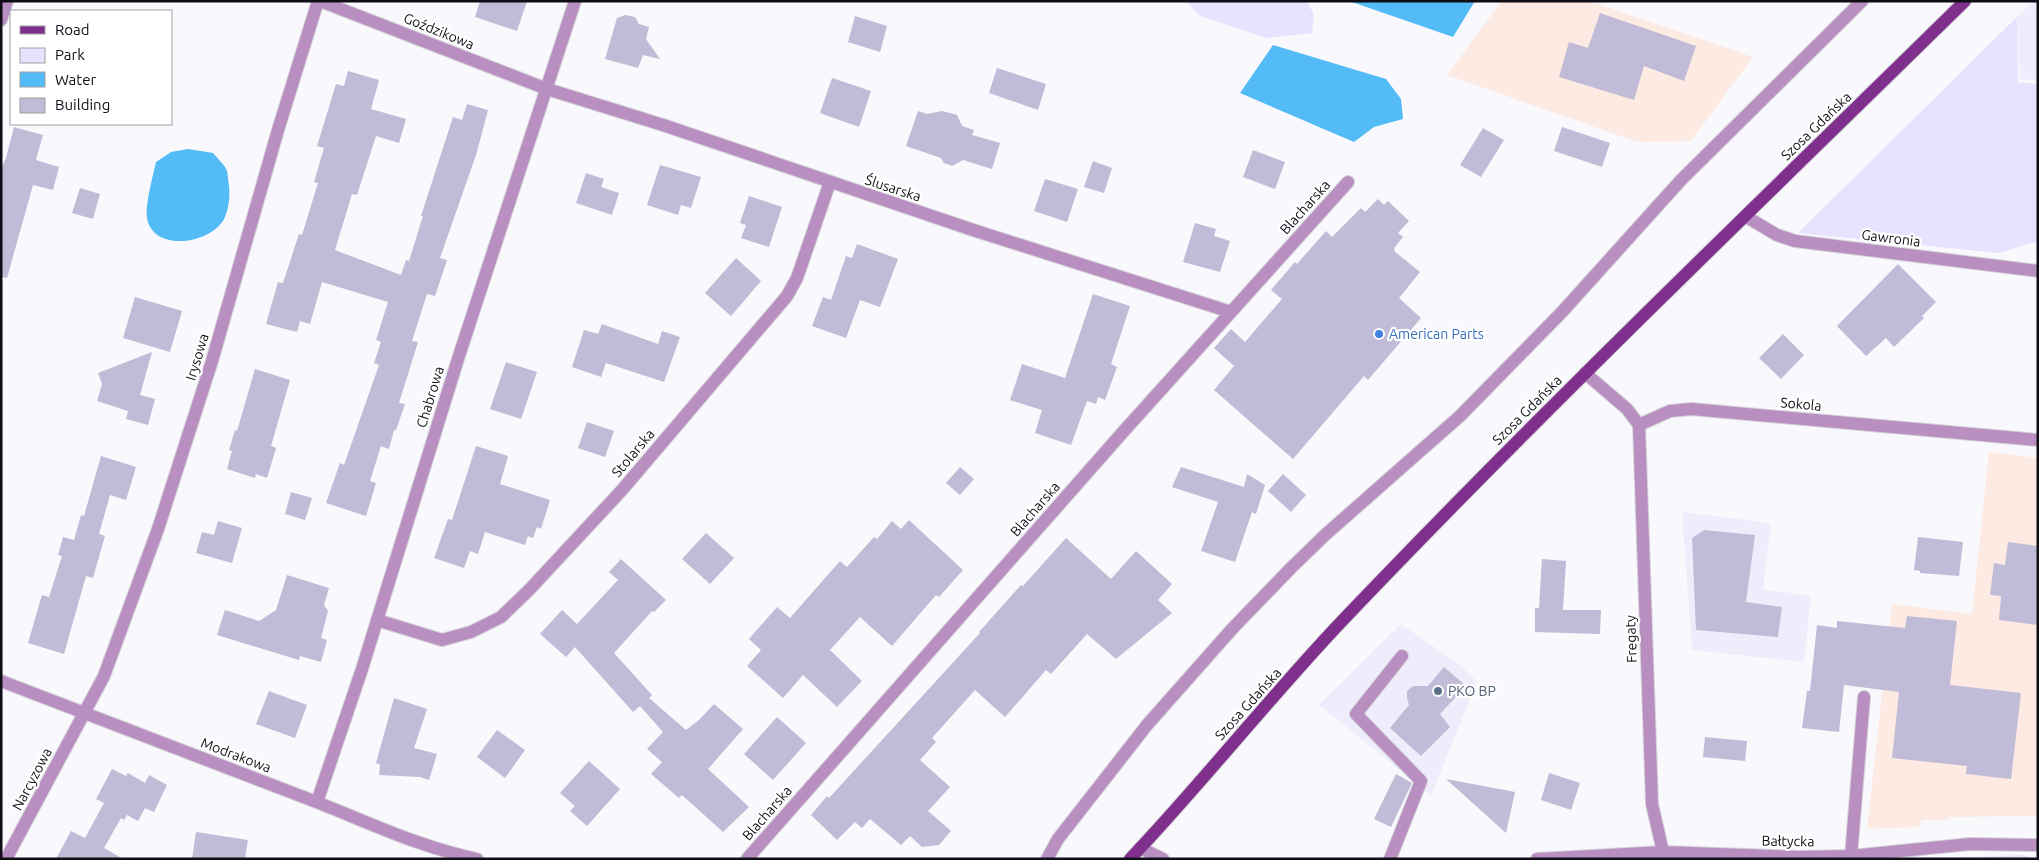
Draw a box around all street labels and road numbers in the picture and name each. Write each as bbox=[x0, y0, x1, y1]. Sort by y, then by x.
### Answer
street label: Goździkowa bbox=[401, 10, 477, 52]
street label: Szosa Gdańska bbox=[1778, 89, 1854, 163]
street label: Ślusarska bbox=[863, 170, 923, 205]
street label: Blacharska bbox=[1277, 177, 1333, 237]
street label: Gawronia bbox=[1861, 226, 1921, 250]
street label: Irysowa bbox=[182, 332, 212, 382]
street label: Chabrowa bbox=[413, 364, 447, 430]
street label: Szosa Gdańska bbox=[1489, 372, 1565, 448]
street label: Sokola bbox=[1780, 394, 1822, 414]
street label: Stolarska bbox=[608, 426, 658, 480]
street label: Blacharska bbox=[1007, 478, 1063, 540]
street label: Fregaty bbox=[1622, 615, 1640, 663]
street label: Szosa Gdańska bbox=[1212, 665, 1284, 743]
street label: Modrakowa bbox=[199, 734, 273, 776]
street label: Narcyzowa bbox=[9, 745, 55, 813]
street label: Blacharska bbox=[739, 782, 795, 844]
street label: Bałtycka bbox=[1761, 833, 1815, 849]

